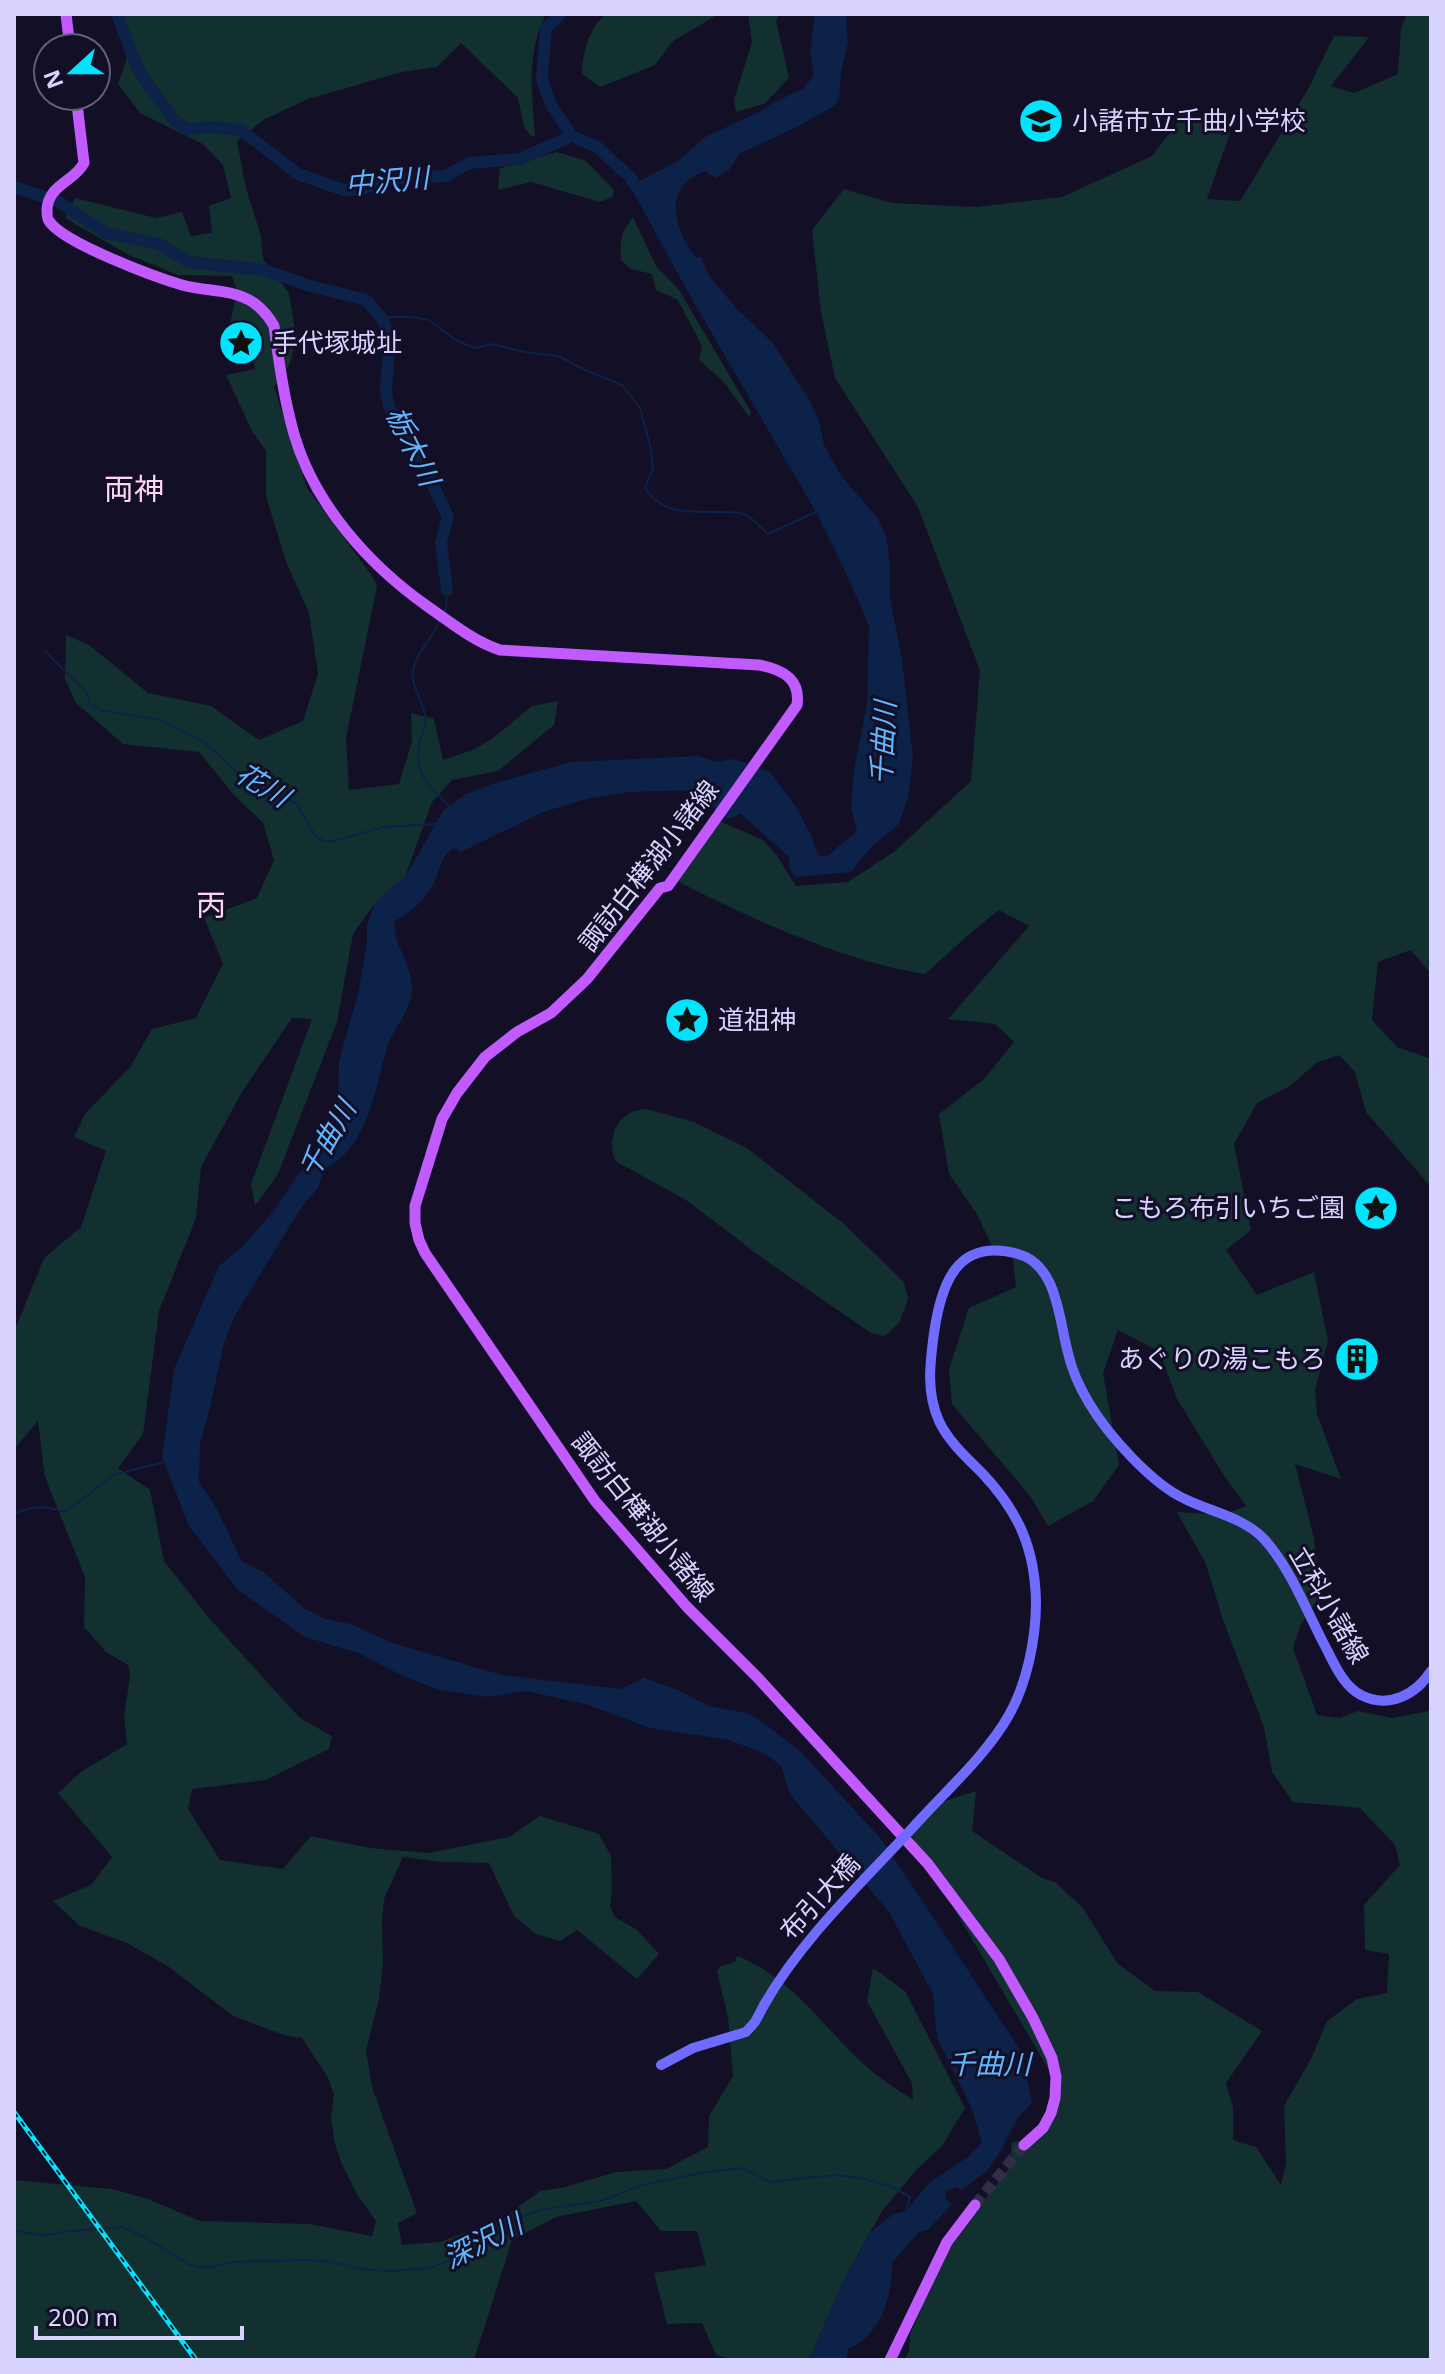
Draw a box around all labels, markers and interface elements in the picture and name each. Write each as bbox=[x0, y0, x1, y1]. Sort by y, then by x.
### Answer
north arrow bbox=[32, 32, 112, 112]
text: N bbox=[35, 66, 70, 93]
school or university icon: 小諸市立千曲小学校 bbox=[1017, 97, 1065, 145]
place label: 小諸市立千曲小学校 bbox=[1072, 102, 1306, 138]
water label: 中沢川 bbox=[343, 157, 433, 203]
place icon: 手代塚城址 bbox=[217, 319, 265, 367]
place label: 手代塚城址 bbox=[272, 324, 402, 360]
water label: 栃木川 bbox=[378, 399, 451, 494]
district label: 両神 bbox=[104, 468, 164, 509]
water label: 千曲川 bbox=[861, 697, 903, 786]
water label: 花川 bbox=[230, 753, 300, 816]
street label: 諏訪白樺湖小諸線 bbox=[570, 772, 726, 958]
district label: 丙 bbox=[196, 884, 226, 925]
place icon: 道祖神 bbox=[663, 996, 711, 1044]
place label: 道祖神 bbox=[718, 1001, 796, 1037]
water label: 千曲川 bbox=[289, 1090, 365, 1184]
place icon: こもろ布引いちご園 bbox=[1352, 1184, 1400, 1232]
place label: こもろ布引いちご園 bbox=[1111, 1189, 1345, 1225]
building icon: あぐりの湯こもろ bbox=[1333, 1335, 1381, 1383]
place label: あぐりの湯こもろ bbox=[1118, 1340, 1326, 1376]
street label: 諏訪白樺湖小諸線 bbox=[564, 1424, 723, 1609]
street label: 立科小諸線 bbox=[1282, 1539, 1378, 1670]
street label: 布引大橋 bbox=[771, 1846, 867, 1947]
water label: 千曲川 bbox=[947, 2044, 1034, 2082]
water label: 深沢川 bbox=[436, 2203, 531, 2276]
scale bar bbox=[36, 2290, 242, 2340]
text: 200 m bbox=[48, 2300, 118, 2333]

